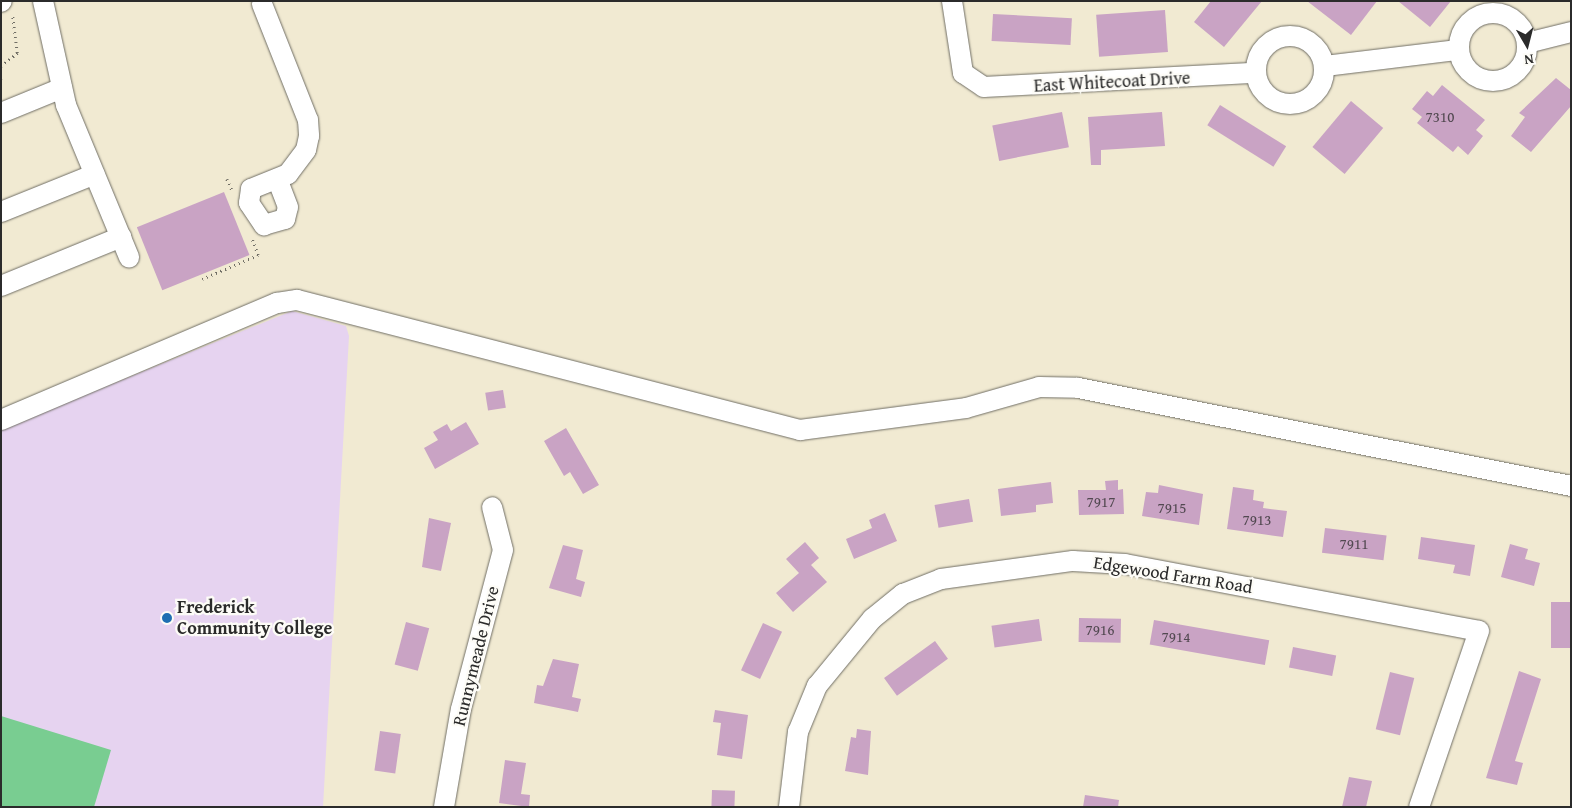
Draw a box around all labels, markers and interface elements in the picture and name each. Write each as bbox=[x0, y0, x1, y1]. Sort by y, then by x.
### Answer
north arrow bbox=[1502, 20, 1552, 70]
text: N bbox=[1523, 49, 1535, 70]
street label: East Whitecoat Drive bbox=[1033, 67, 1191, 97]
house number: 7310 bbox=[1426, 108, 1454, 126]
house number: 7917 bbox=[1087, 493, 1115, 511]
house number: 7915 bbox=[1158, 499, 1186, 517]
house number: 7913 bbox=[1243, 511, 1271, 529]
house number: 7911 bbox=[1340, 535, 1368, 553]
street label: Edgewood Farm Road bbox=[1092, 552, 1254, 598]
street label: Runnymeade Drive bbox=[448, 584, 504, 728]
place label: Frederick Community College bbox=[177, 597, 332, 640]
marker: Frederick Community College bbox=[161, 612, 173, 624]
house number: 7916 bbox=[1086, 621, 1114, 639]
house number: 7914 bbox=[1162, 628, 1190, 646]

